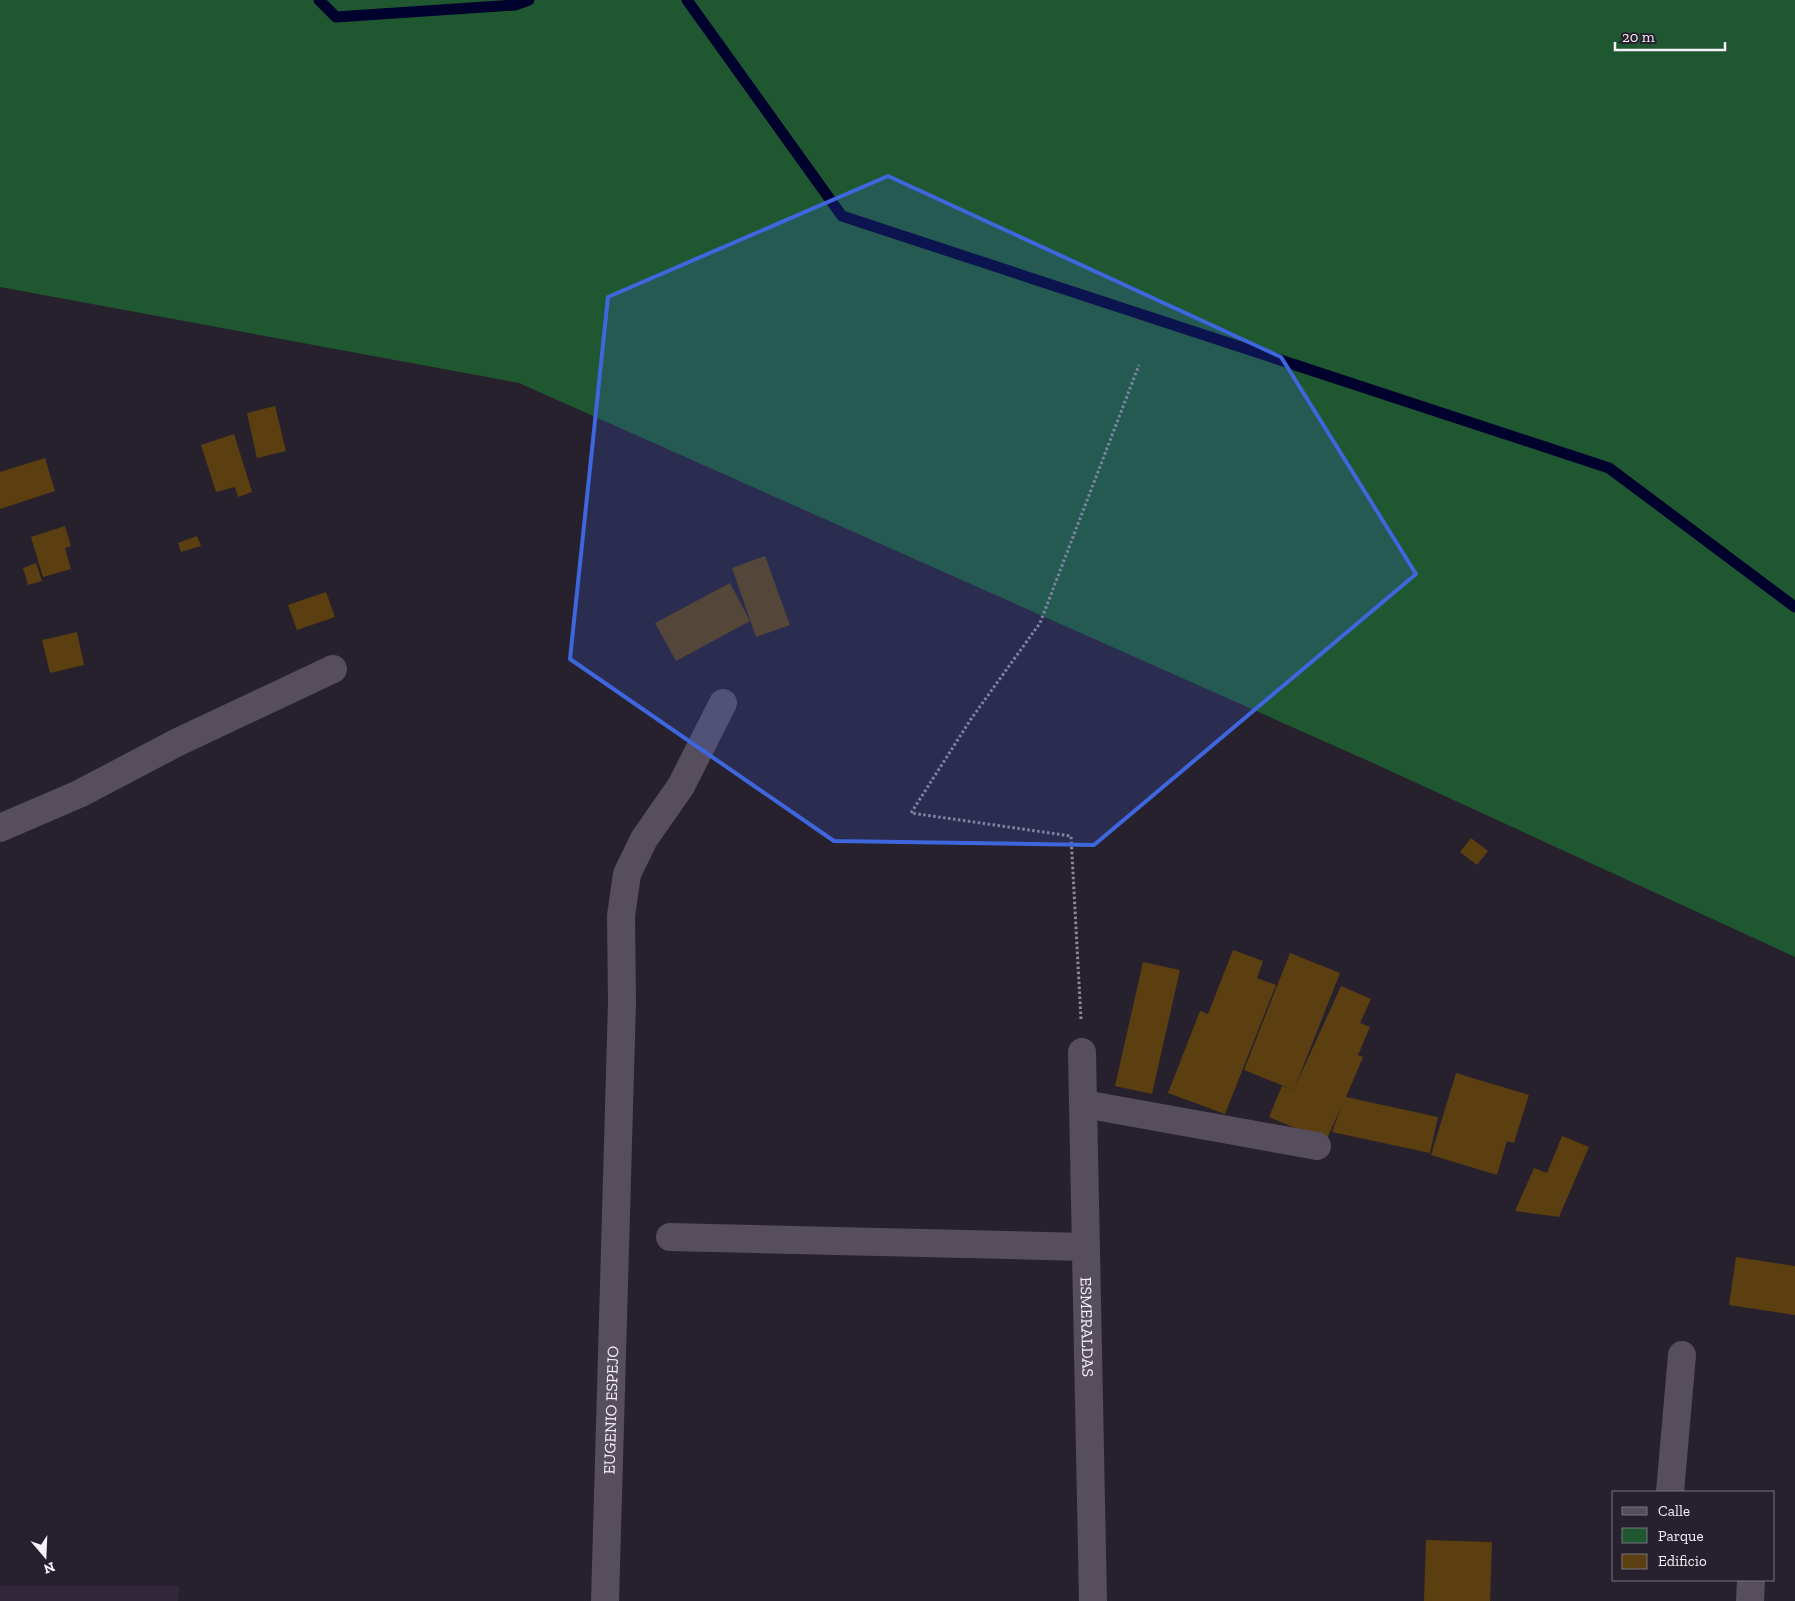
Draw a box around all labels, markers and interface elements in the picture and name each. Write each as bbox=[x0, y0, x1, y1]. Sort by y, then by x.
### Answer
scale bar bbox=[1615, 20, 1725, 52]
text: 20 m bbox=[1622, 28, 1655, 46]
street label: ESMERALDAS bbox=[1077, 1277, 1098, 1377]
street label: EUGENIO ESPEJO bbox=[599, 1345, 622, 1475]
legend bbox=[1612, 1491, 1775, 1581]
text: Calle bbox=[1658, 1502, 1690, 1520]
text: Parque bbox=[1658, 1527, 1704, 1545]
north arrow bbox=[20, 1531, 70, 1581]
text: Edificio bbox=[1658, 1552, 1707, 1570]
text: N bbox=[41, 1558, 57, 1578]

